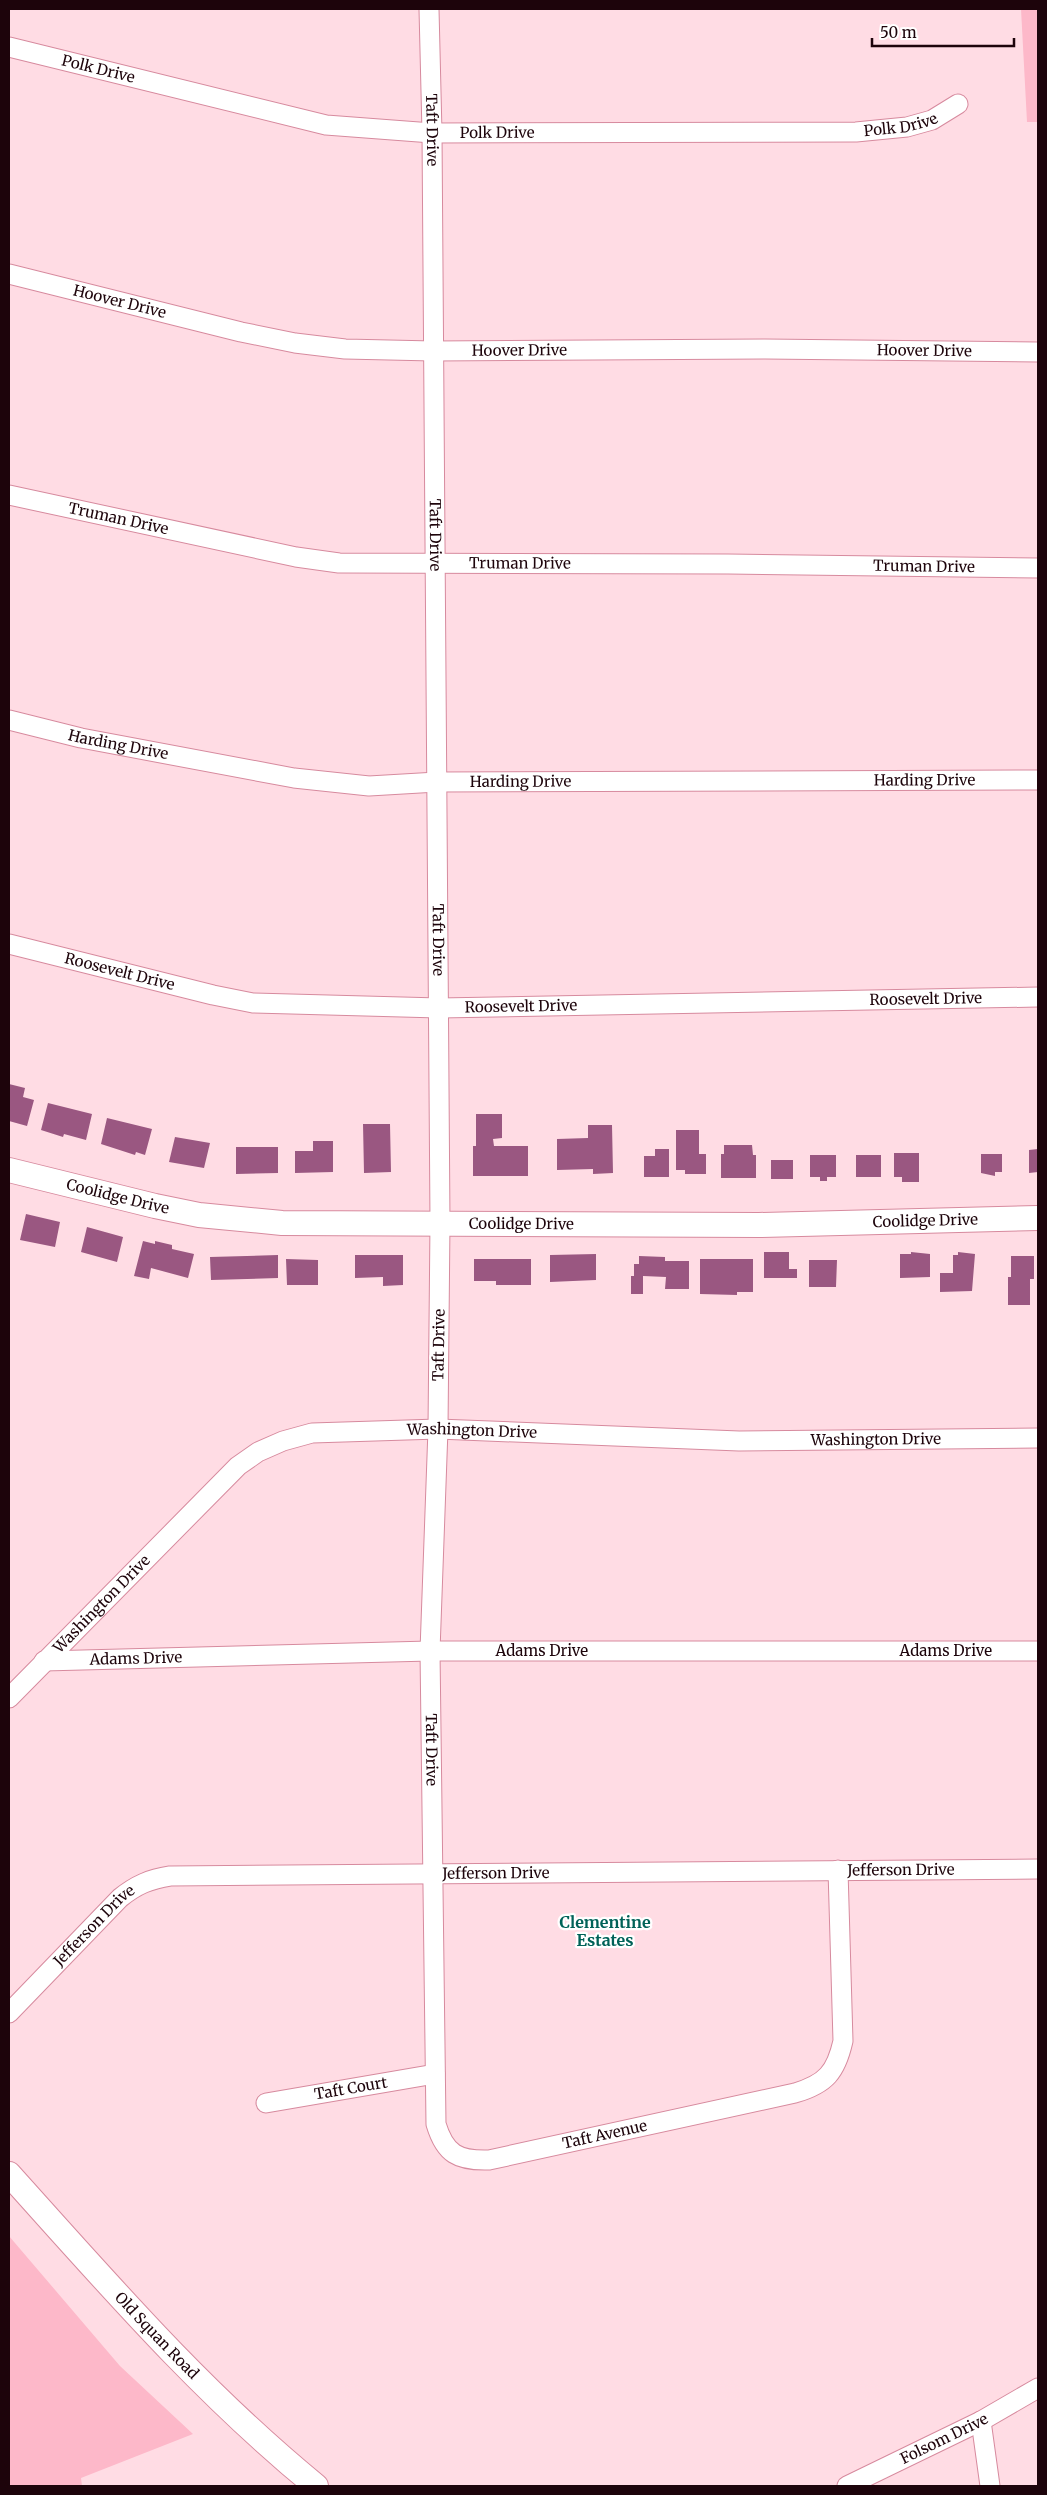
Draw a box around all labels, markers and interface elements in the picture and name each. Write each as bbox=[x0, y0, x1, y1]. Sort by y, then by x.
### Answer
scale bar bbox=[872, 15, 1014, 47]
text: 50 m bbox=[880, 23, 917, 42]
street label: Polk Drive bbox=[60, 50, 137, 87]
street label: Taft Drive bbox=[422, 94, 442, 166]
street label: Polk Drive bbox=[863, 109, 941, 140]
street label: Polk Drive bbox=[460, 123, 535, 142]
street label: Hoover Drive bbox=[71, 280, 168, 322]
street label: Hoover Drive bbox=[472, 340, 567, 360]
street label: Hoover Drive bbox=[877, 340, 972, 360]
street label: Truman Drive bbox=[67, 498, 171, 538]
street label: Taft Drive bbox=[426, 499, 445, 571]
street label: Truman Drive bbox=[469, 553, 571, 573]
street label: Truman Drive bbox=[873, 556, 975, 576]
street label: Harding Drive bbox=[66, 725, 170, 763]
street label: Harding Drive bbox=[874, 770, 976, 790]
street label: Harding Drive bbox=[470, 772, 572, 791]
street label: Taft Drive bbox=[429, 904, 448, 976]
street label: Roosevelt Drive bbox=[63, 948, 177, 994]
street label: Roosevelt Drive bbox=[869, 988, 982, 1009]
street label: Roosevelt Drive bbox=[464, 995, 577, 1017]
street label: Coolidge Drive bbox=[65, 1175, 171, 1218]
street label: Coolidge Drive bbox=[872, 1210, 978, 1231]
street label: Coolidge Drive bbox=[469, 1214, 574, 1233]
street label: Taft Drive bbox=[428, 1308, 449, 1381]
street label: Washington Drive bbox=[406, 1419, 538, 1442]
street label: Washington Drive bbox=[810, 1429, 941, 1449]
street label: Washington Drive bbox=[48, 1551, 154, 1657]
street label: Adams Drive bbox=[495, 1641, 588, 1660]
street label: Adams Drive bbox=[899, 1641, 992, 1660]
street label: Adams Drive bbox=[88, 1647, 183, 1669]
street label: Taft Drive bbox=[422, 1713, 442, 1786]
street label: Jefferson Drive bbox=[846, 1860, 955, 1880]
street label: Jefferson Drive bbox=[441, 1863, 550, 1883]
street label: Jefferson Drive bbox=[49, 1880, 138, 1971]
district label: Clementine Estates bbox=[559, 1912, 651, 1950]
street label: Taft Court bbox=[313, 2072, 389, 2104]
street label: Taft Avenue bbox=[560, 2116, 649, 2153]
street label: Old Squan Road bbox=[111, 2288, 203, 2383]
street label: Folsom Drive bbox=[897, 2409, 992, 2468]

